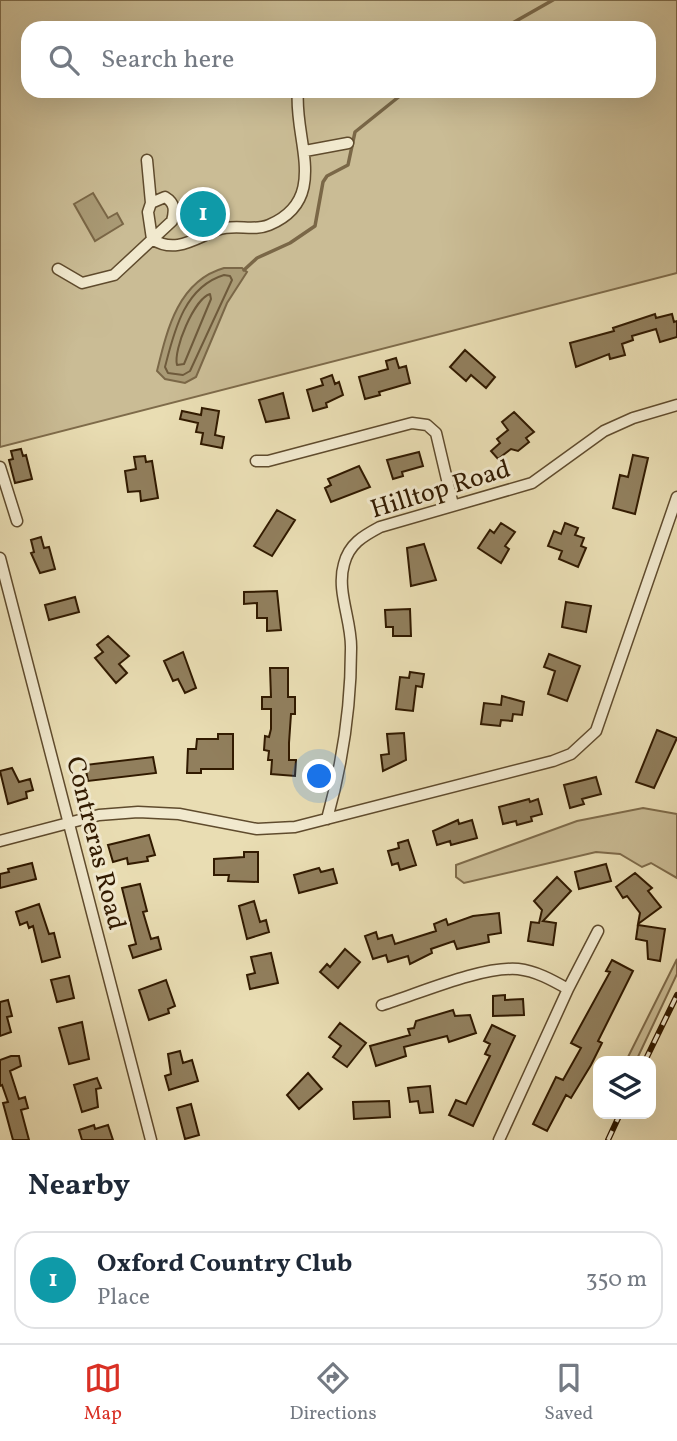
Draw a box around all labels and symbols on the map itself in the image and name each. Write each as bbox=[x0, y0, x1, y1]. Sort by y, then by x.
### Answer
pin: 1 bbox=[180, 188, 226, 240]
street label: Hilltop Road bbox=[366, 452, 515, 528]
street label: Contreras Road bbox=[56, 753, 134, 934]
your location bbox=[302, 759, 336, 793]

